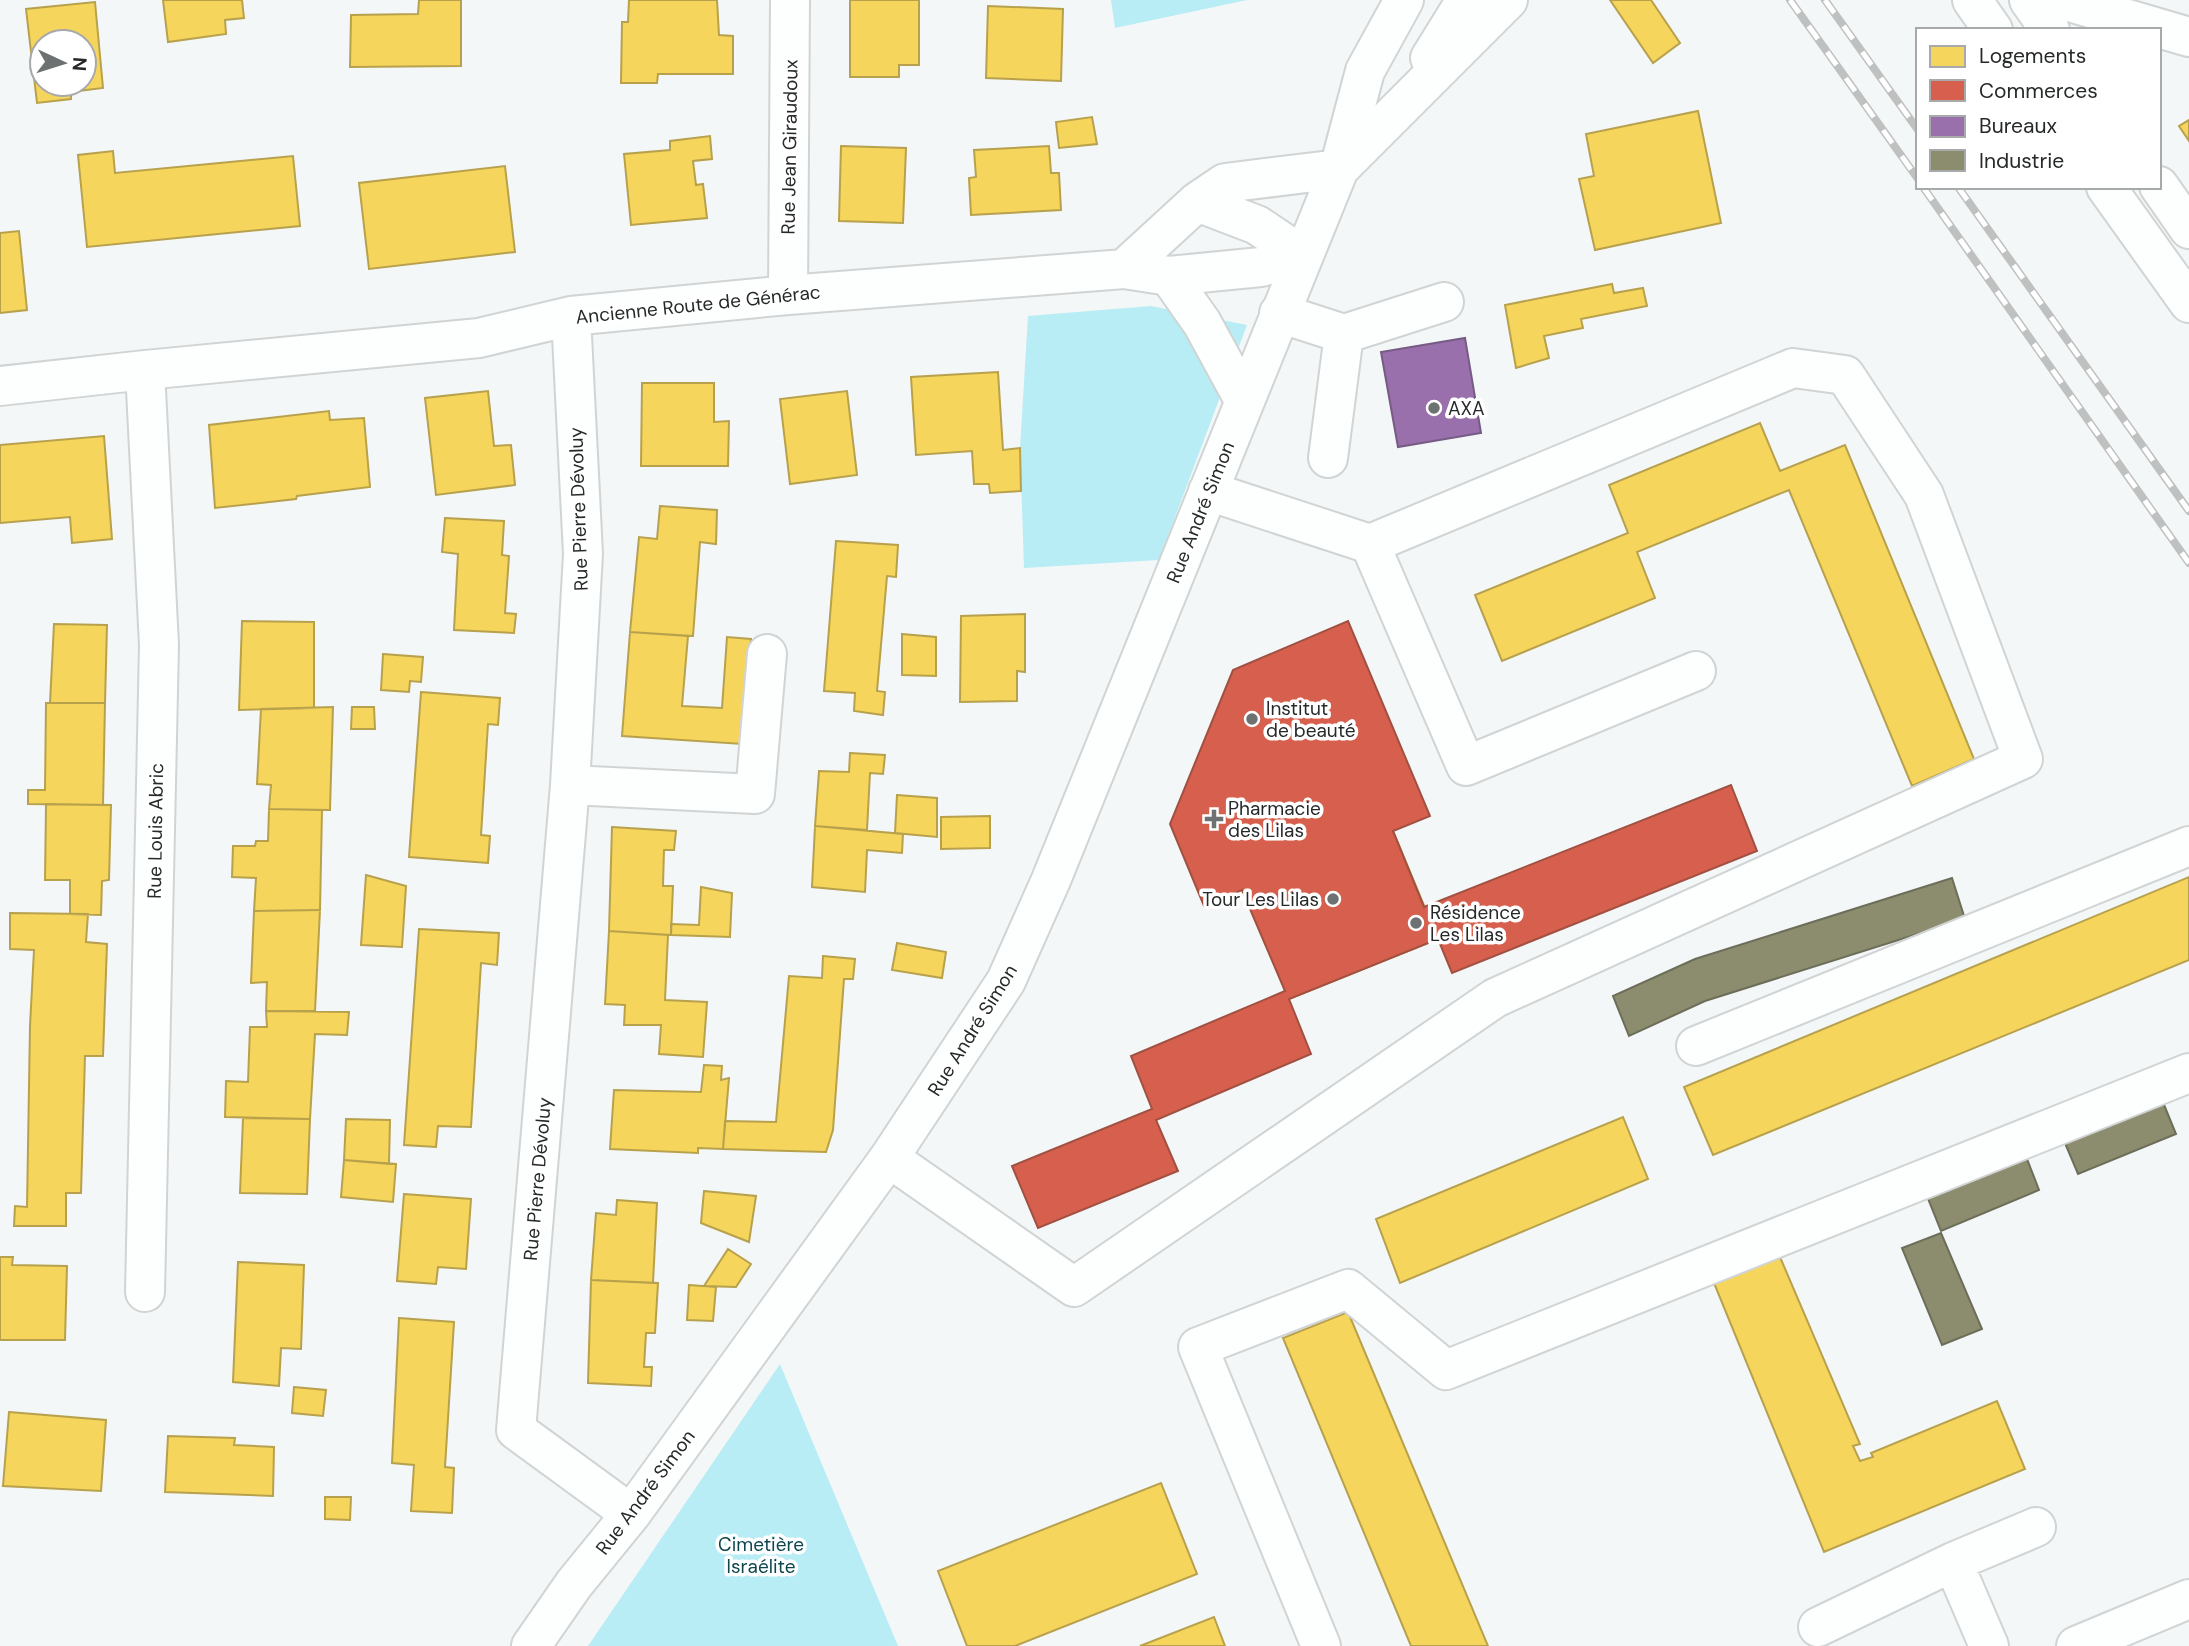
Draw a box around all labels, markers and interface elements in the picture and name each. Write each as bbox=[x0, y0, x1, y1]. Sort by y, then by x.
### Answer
north arrow bbox=[28, 28, 98, 98]
legend bbox=[1916, 28, 2161, 189]
text: Logements bbox=[1979, 42, 2086, 70]
text: N bbox=[67, 56, 92, 72]
street label: Rue Jean Giraudoux bbox=[775, 59, 804, 235]
text: Commerces bbox=[1979, 77, 2098, 105]
text: Bureaux bbox=[1979, 112, 2057, 140]
text: Industrie bbox=[1979, 147, 2064, 175]
street label: Ancienne Route de Générac bbox=[574, 279, 822, 330]
place label: AXA bbox=[1448, 396, 1485, 421]
marker: AXA bbox=[1426, 400, 1442, 416]
street label: Rue Pierre Dévoluy bbox=[563, 426, 594, 591]
street label: Rue André Simon bbox=[1161, 438, 1240, 587]
place label: Institut de beauté bbox=[1266, 696, 1356, 743]
marker: Institut de beauté bbox=[1244, 711, 1260, 727]
street label: Rue Louis Abric bbox=[142, 763, 169, 899]
place label: Pharmacie des Lilas bbox=[1228, 796, 1321, 843]
marker: Pharmacie des Lilas bbox=[1206, 811, 1222, 827]
place label: Tour Les Lilas bbox=[1202, 887, 1319, 912]
marker: Tour Les Lilas bbox=[1325, 891, 1341, 907]
place label: Résidence Les Lilas bbox=[1430, 900, 1521, 947]
marker: Résidence Les Lilas bbox=[1408, 915, 1424, 931]
street label: Rue André Simon bbox=[922, 960, 1023, 1101]
street label: Rue Pierre Dévoluy bbox=[518, 1096, 557, 1262]
street label: Rue André Simon bbox=[590, 1425, 701, 1560]
park label: Cimetière Israélite bbox=[718, 1532, 804, 1579]

